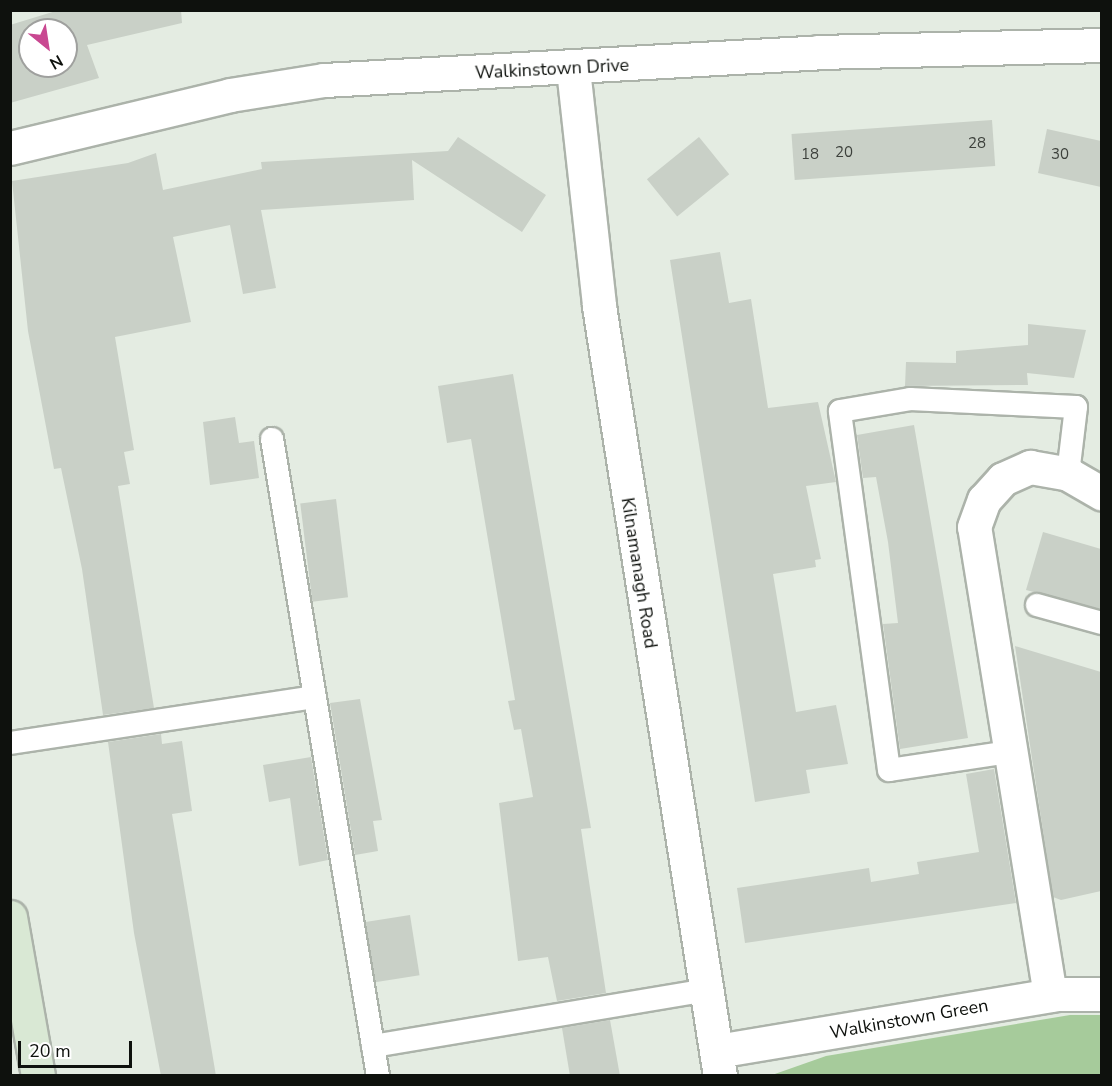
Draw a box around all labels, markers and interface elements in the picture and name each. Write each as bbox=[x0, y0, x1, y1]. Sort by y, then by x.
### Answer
north arrow bbox=[18, 18, 78, 78]
text: N bbox=[45, 49, 67, 74]
street label: Walkinstown Drive bbox=[474, 54, 630, 84]
house number: 28 bbox=[968, 135, 986, 153]
house number: 20 bbox=[835, 144, 853, 162]
house number: 18 bbox=[801, 146, 819, 164]
house number: 30 bbox=[1051, 146, 1069, 164]
street label: Kilnamanagh Road bbox=[616, 496, 662, 650]
street label: Walkinstown Green bbox=[828, 994, 990, 1044]
scale bar bbox=[21, 1029, 135, 1067]
text: 20 m bbox=[29, 1039, 71, 1063]

